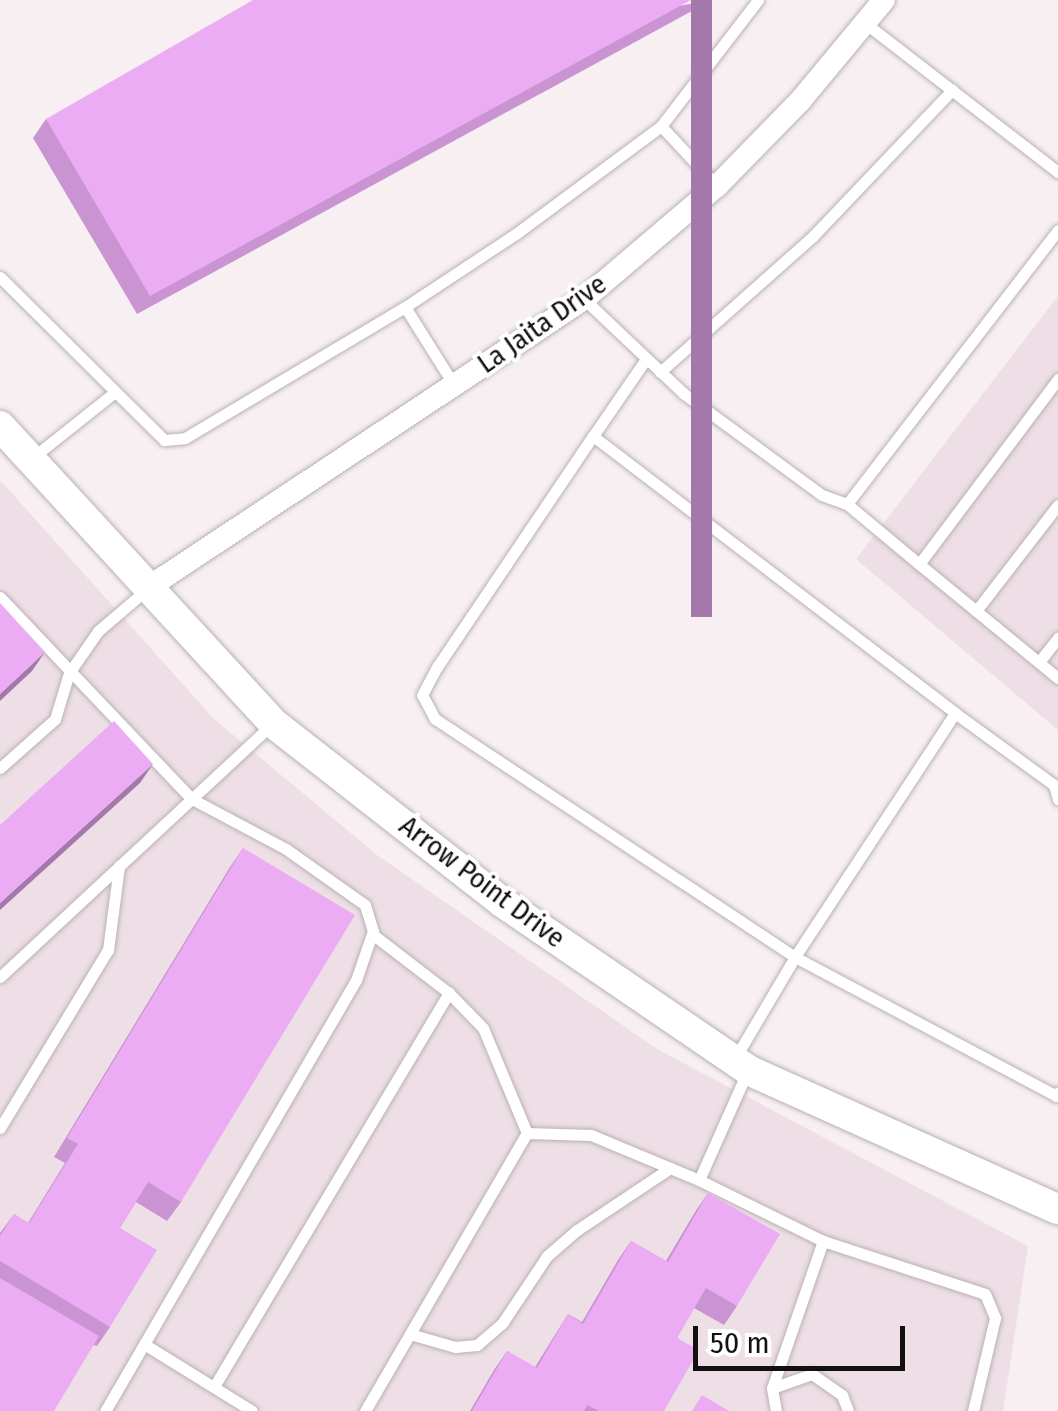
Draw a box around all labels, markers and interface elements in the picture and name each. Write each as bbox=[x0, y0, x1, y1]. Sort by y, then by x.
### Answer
street label: La Jaita Drive bbox=[471, 267, 613, 381]
street label: Arrow Point Drive bbox=[393, 809, 571, 955]
scale bar bbox=[698, 1306, 910, 1368]
text: 50 m bbox=[710, 1325, 770, 1361]

